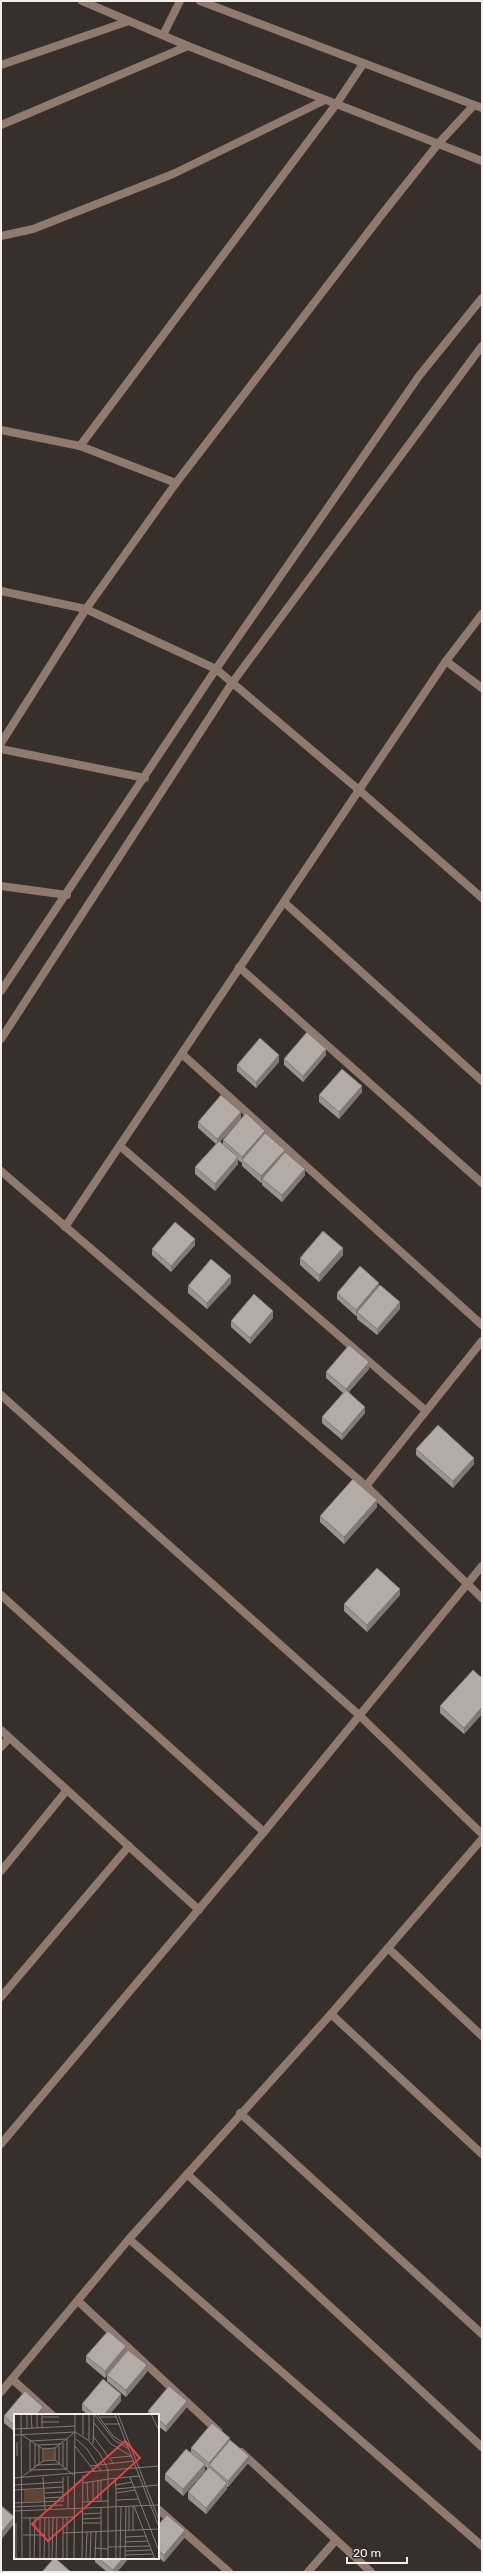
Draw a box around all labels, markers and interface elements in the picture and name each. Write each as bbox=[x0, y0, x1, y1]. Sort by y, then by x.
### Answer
inset map bbox=[14, 2414, 159, 2559]
scale bar bbox=[347, 2539, 407, 2565]
text: 20 m bbox=[353, 2546, 381, 2560]

